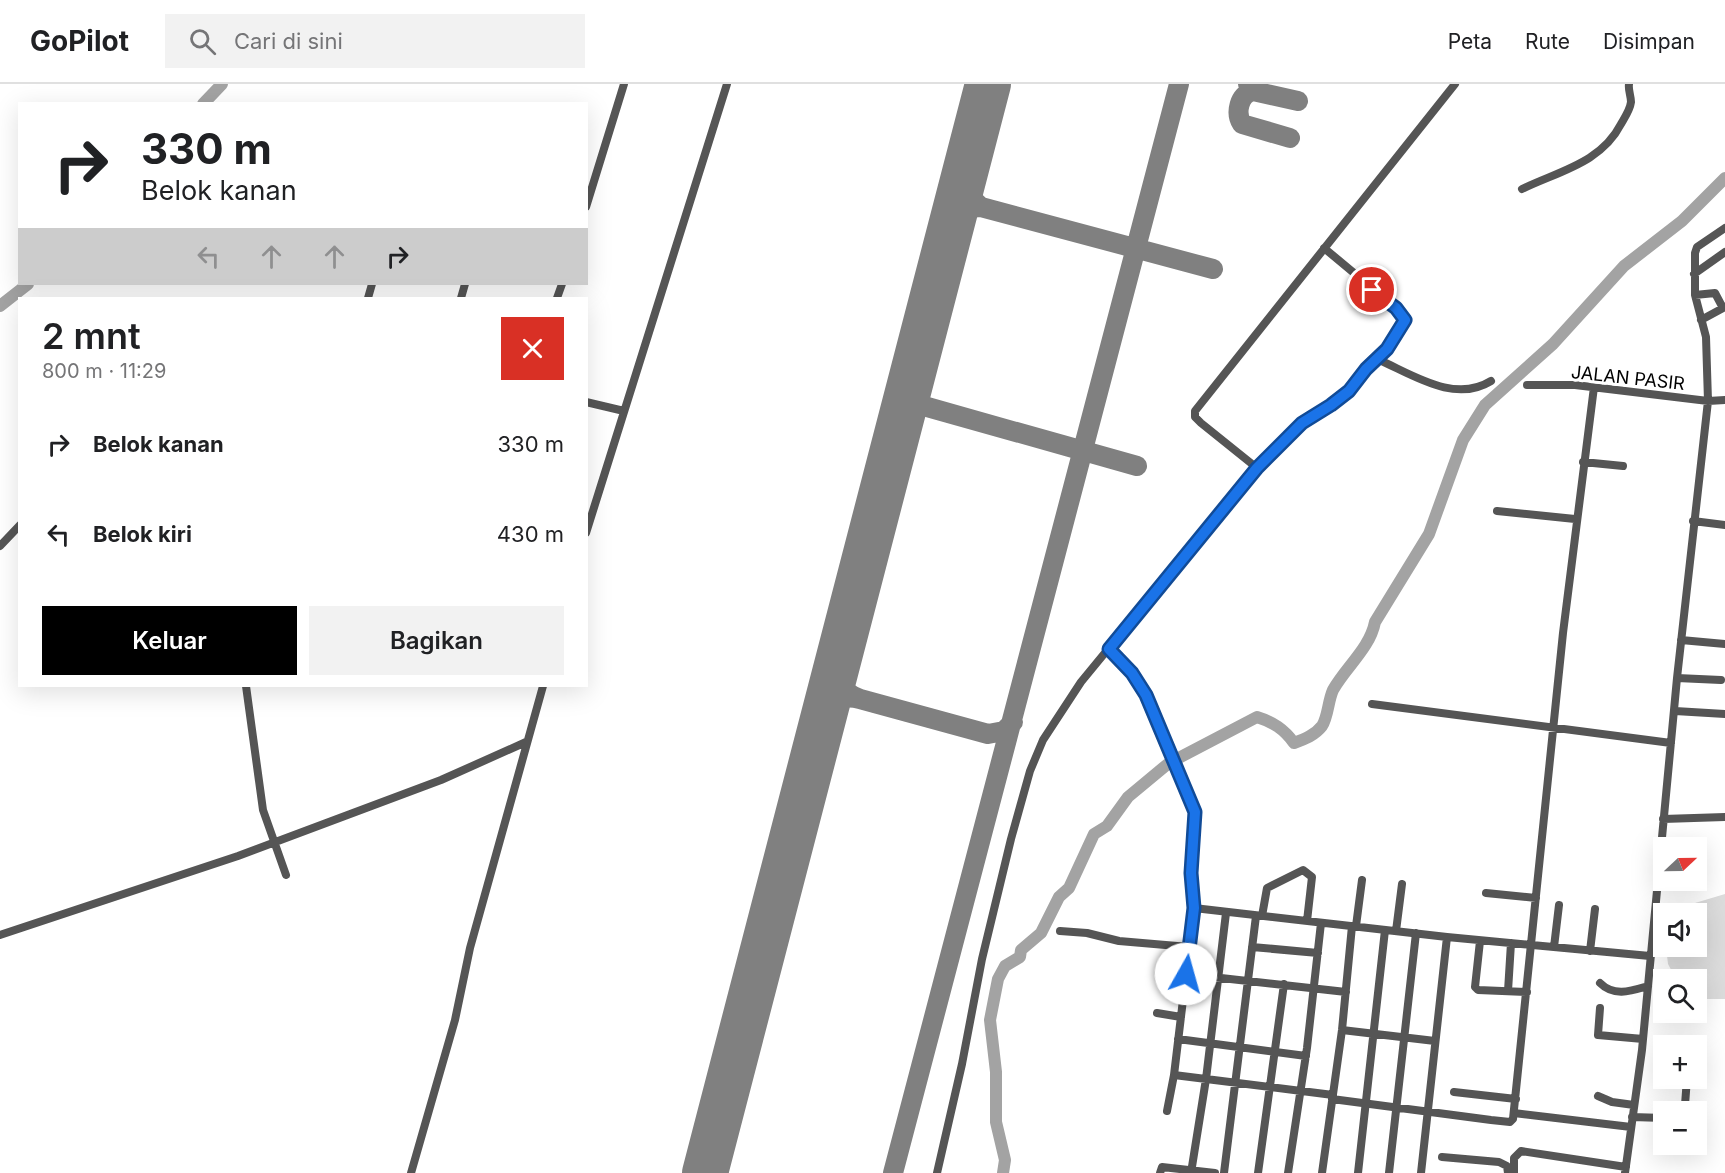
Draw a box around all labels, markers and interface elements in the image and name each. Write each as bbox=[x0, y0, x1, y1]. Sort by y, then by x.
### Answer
search box bbox=[165, 14, 585, 68]
text: GoPilot bbox=[30, 24, 129, 58]
icon: search bbox=[186, 25, 219, 58]
text: Cari di sini bbox=[234, 28, 343, 54]
text: Peta bbox=[1448, 29, 1492, 54]
text: Rute bbox=[1525, 29, 1570, 54]
text: Disimpan bbox=[1603, 29, 1695, 54]
text: 330 m bbox=[141, 123, 272, 174]
icon: right bbox=[42, 126, 120, 204]
text: Belok kanan bbox=[141, 174, 297, 207]
icon: left bbox=[192, 240, 225, 273]
icon: ahead bbox=[255, 240, 288, 273]
icon: ahead bbox=[318, 240, 351, 273]
icon: right bbox=[381, 240, 414, 273]
pin bbox=[1346, 264, 1397, 315]
icon: arrive bbox=[1355, 273, 1388, 306]
text: 2 mnt bbox=[42, 314, 141, 358]
button: close bbox=[501, 317, 564, 380]
text: 800 m · 11:29 bbox=[42, 359, 166, 383]
street label: JALAN PASIR bbox=[1570, 361, 1686, 394]
icon: right bbox=[42, 428, 75, 461]
text: Belok kanan bbox=[93, 431, 224, 457]
text: 330 m bbox=[497, 431, 564, 457]
icon: left bbox=[42, 518, 75, 551]
text: Belok kiri bbox=[93, 521, 192, 547]
text: 430 m bbox=[497, 521, 564, 547]
button: Keluar bbox=[42, 606, 297, 675]
button: Bagikan bbox=[309, 606, 564, 675]
north arrow bbox=[1653, 837, 1707, 891]
map controls bbox=[1653, 837, 1707, 1155]
button: sound bbox=[1653, 903, 1707, 957]
position arrow bbox=[1154, 942, 1218, 1006]
button: search bbox=[1653, 969, 1707, 1023]
button: + bbox=[1653, 1035, 1707, 1089]
button: − bbox=[1653, 1101, 1707, 1155]

